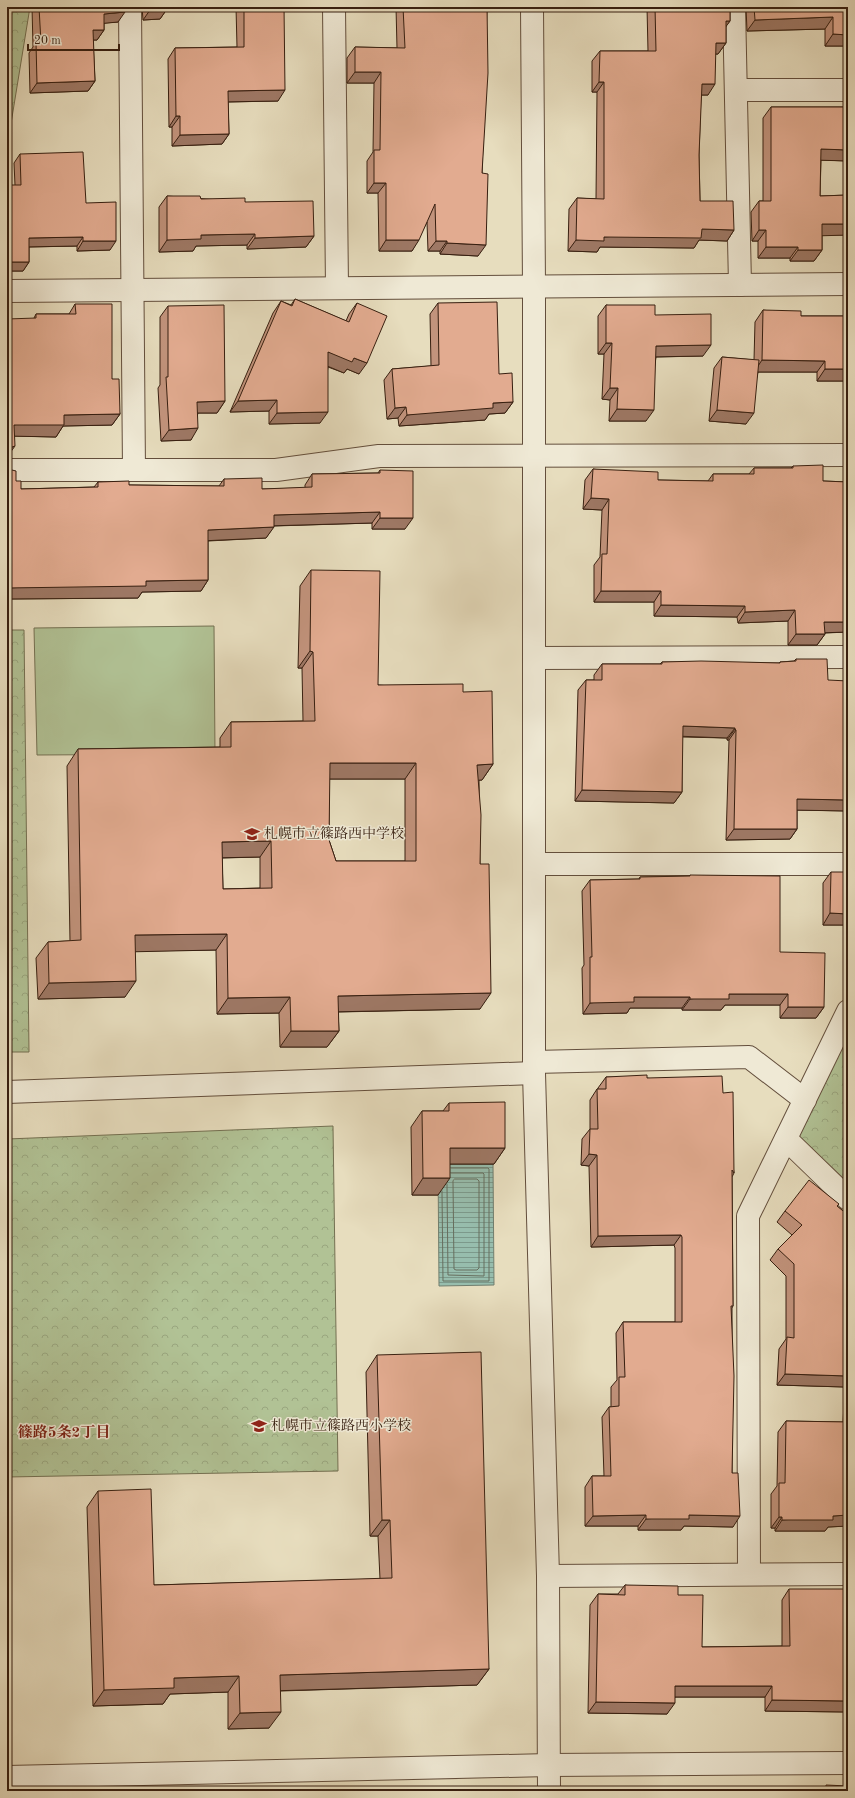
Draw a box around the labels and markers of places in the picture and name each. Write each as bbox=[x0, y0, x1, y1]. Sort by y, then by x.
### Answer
school or university icon: 札幌市立篠路西中学校 bbox=[243, 825, 261, 843]
place label: 札幌市立篠路西中学校 bbox=[264, 826, 404, 841]
school or university icon: 札幌市立篠路西小学校 bbox=[250, 1417, 268, 1435]
place label: 札幌市立篠路西小学校 bbox=[271, 1418, 411, 1433]

